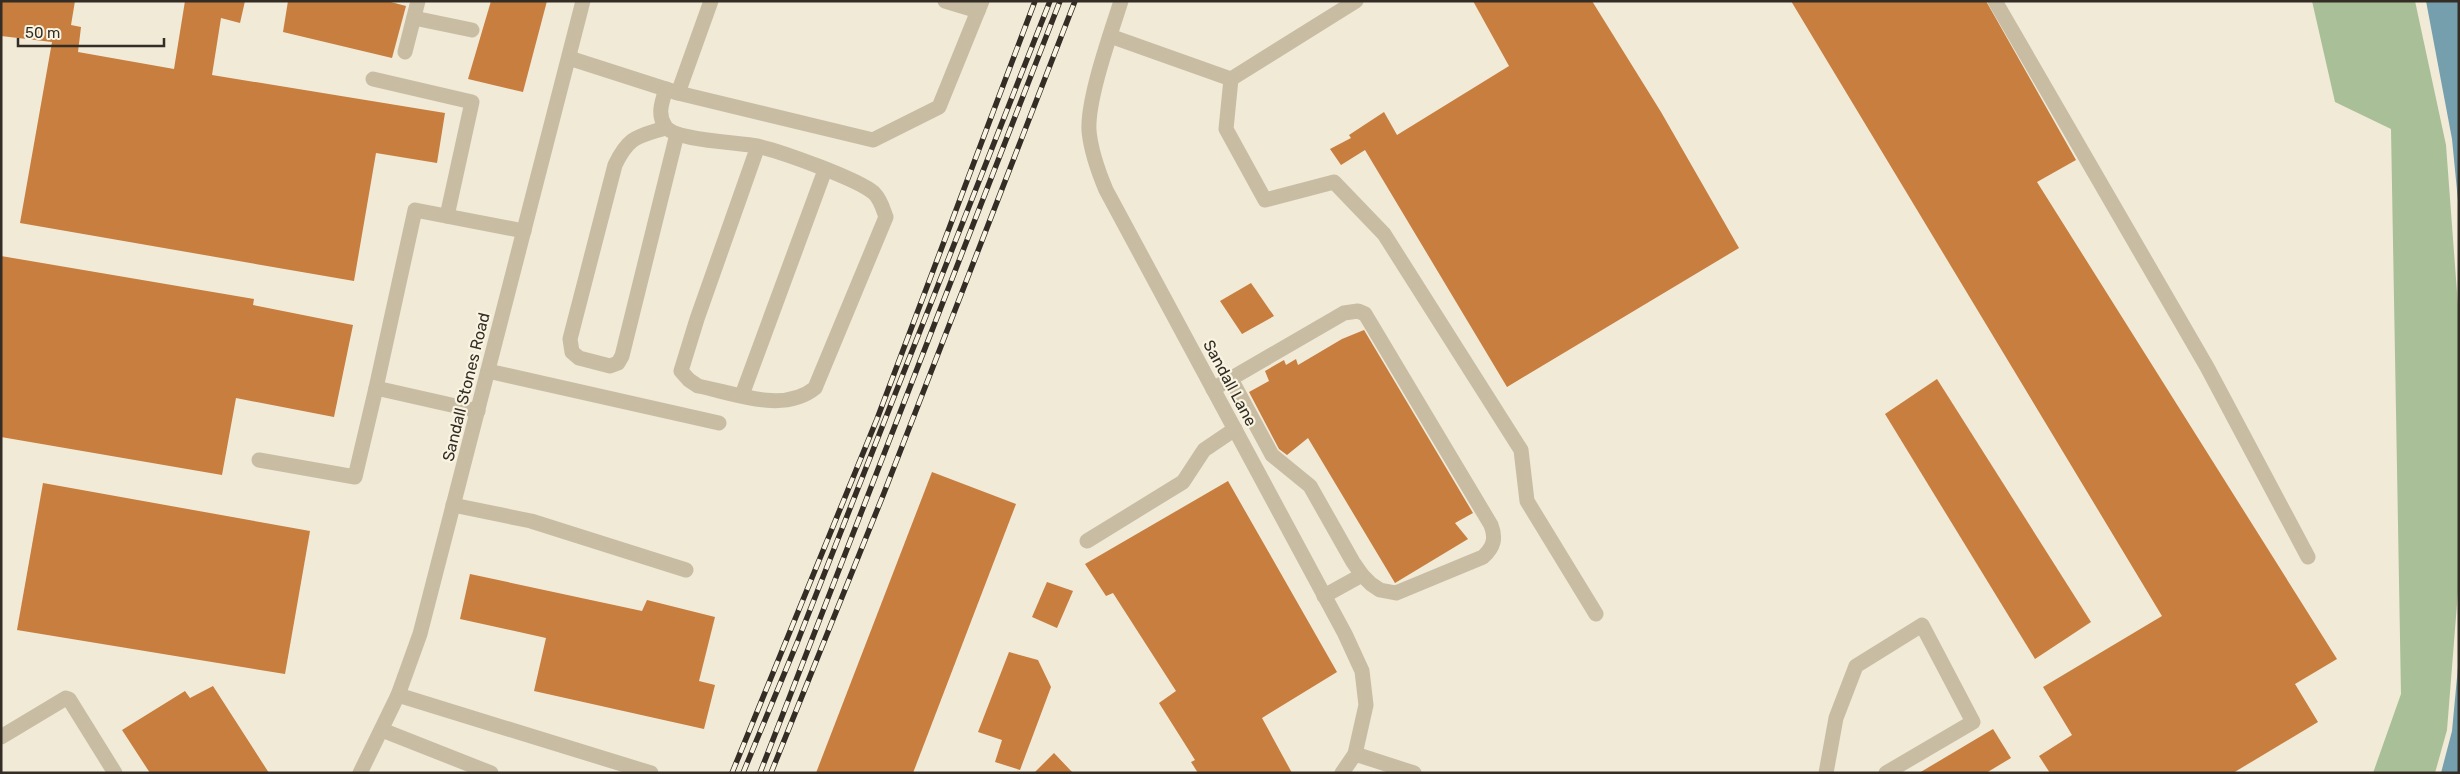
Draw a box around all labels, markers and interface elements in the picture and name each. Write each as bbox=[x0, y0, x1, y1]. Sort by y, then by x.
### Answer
scale bar bbox=[18, 15, 164, 47]
text: 50 m bbox=[25, 24, 60, 42]
street label: Sandall Stones Road bbox=[438, 311, 494, 463]
street label: Sandall Lane bbox=[1199, 337, 1261, 429]

